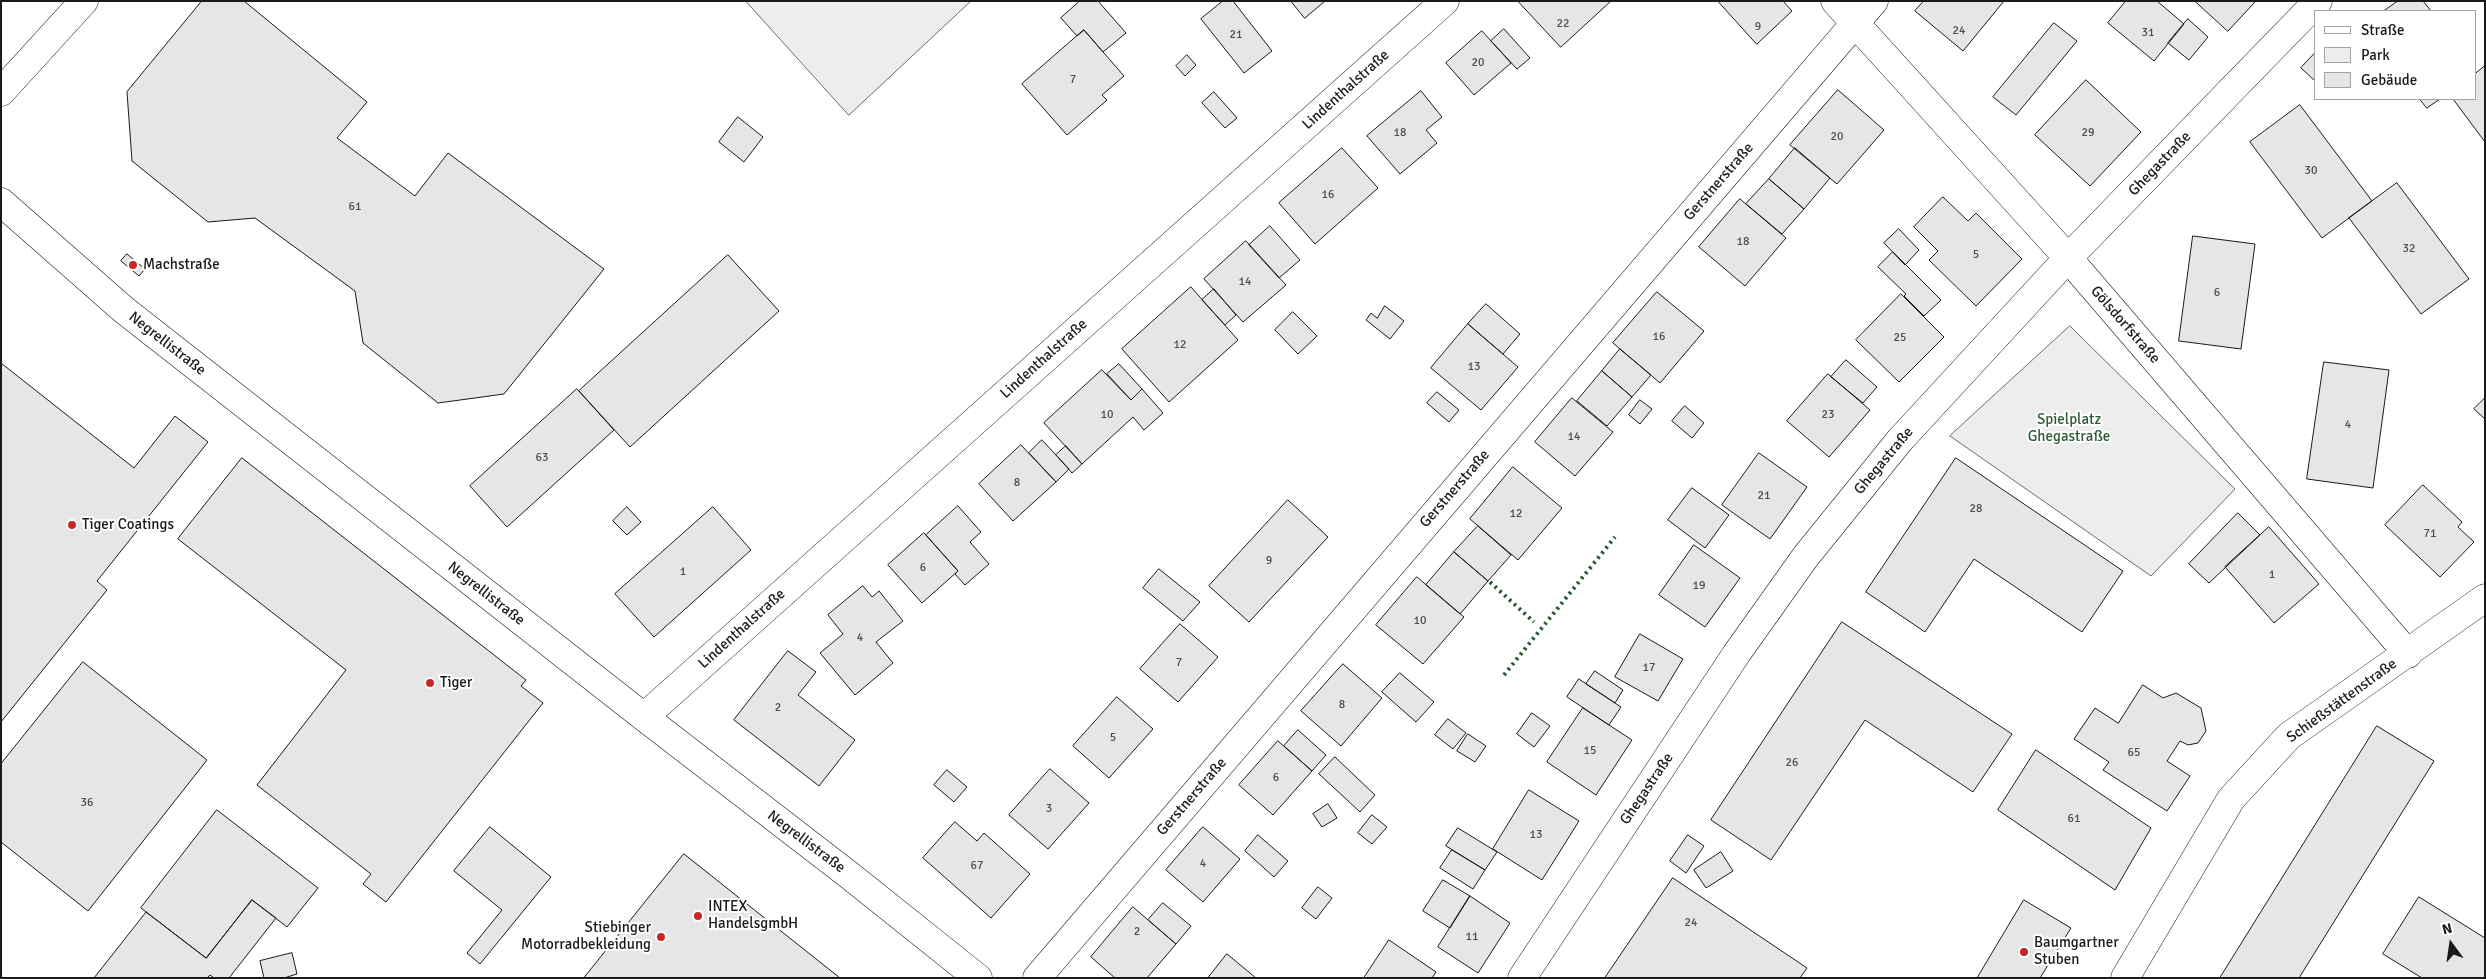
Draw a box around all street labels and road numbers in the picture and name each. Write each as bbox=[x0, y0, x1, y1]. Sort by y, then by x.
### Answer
street label: Lindenthalstraße bbox=[1299, 46, 1393, 134]
street label: Ghegastraße bbox=[2125, 128, 2195, 200]
street label: Gerstnerstraße bbox=[1680, 139, 1758, 225]
street label: Gölsdorfstraße bbox=[2086, 283, 2164, 367]
street label: Negrellistraße bbox=[125, 308, 209, 380]
street label: Lindenthalstraße bbox=[997, 315, 1091, 403]
street label: Ghegastraße bbox=[1851, 424, 1917, 498]
street label: Gerstnerstraße bbox=[1416, 446, 1494, 532]
street label: Negrellistraße bbox=[444, 558, 528, 630]
street label: Lindenthalstraße bbox=[695, 585, 789, 673]
street label: Schießstättenstraße bbox=[2283, 655, 2401, 747]
street label: Ghegastraße bbox=[1616, 750, 1678, 828]
street label: Gerstnerstraße bbox=[1153, 754, 1231, 840]
street label: Negrellistraße bbox=[764, 807, 848, 877]

